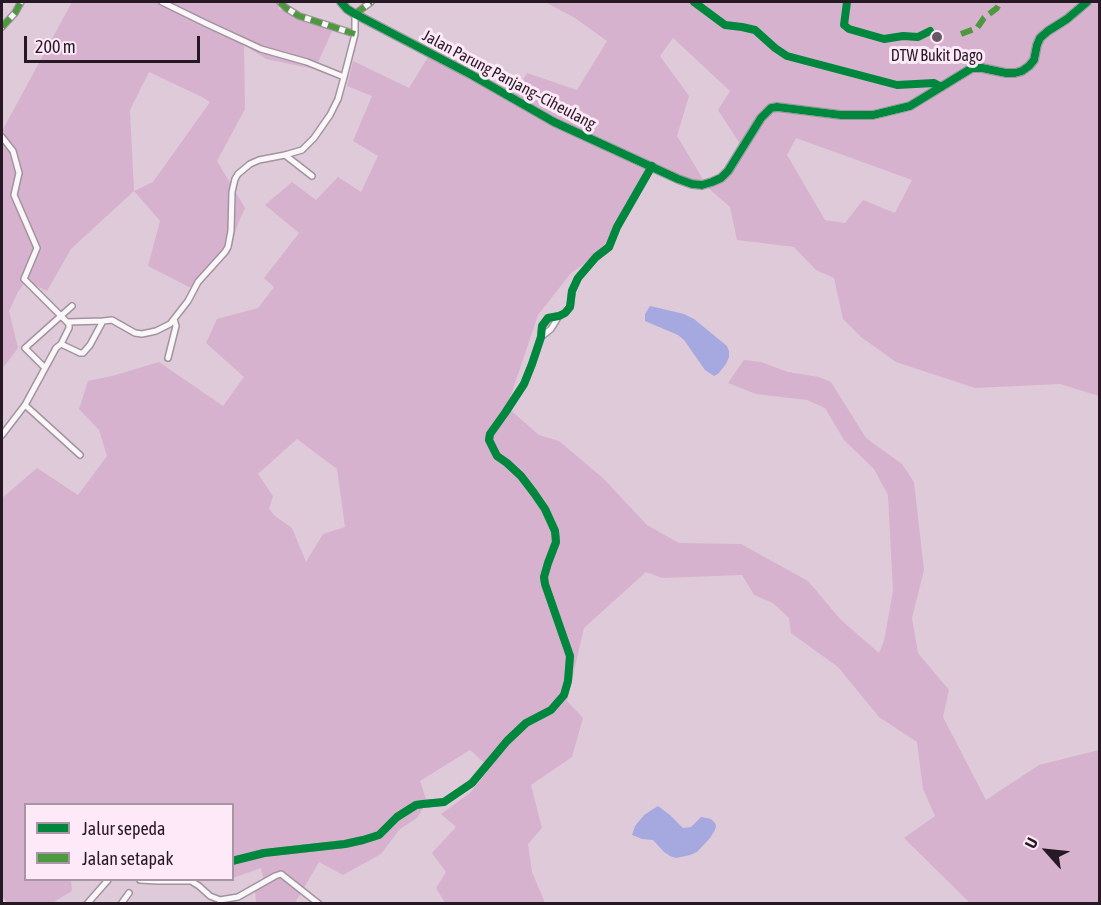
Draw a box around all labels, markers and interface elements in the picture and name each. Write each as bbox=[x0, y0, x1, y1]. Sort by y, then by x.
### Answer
scale bar bbox=[27, 24, 202, 62]
street label: Jalan Parung Panjang–Ciheulang bbox=[419, 26, 599, 134]
marker: DTW Bukit Dago bbox=[930, 30, 944, 44]
text: 200 m bbox=[35, 36, 76, 57]
place label: DTW Bukit Dago bbox=[891, 46, 983, 66]
legend bbox=[24, 803, 234, 881]
text: Jalur sepeda bbox=[82, 818, 165, 839]
north arrow bbox=[1017, 821, 1077, 881]
text: U bbox=[1021, 835, 1041, 851]
text: Jalan setapak bbox=[82, 848, 173, 869]

